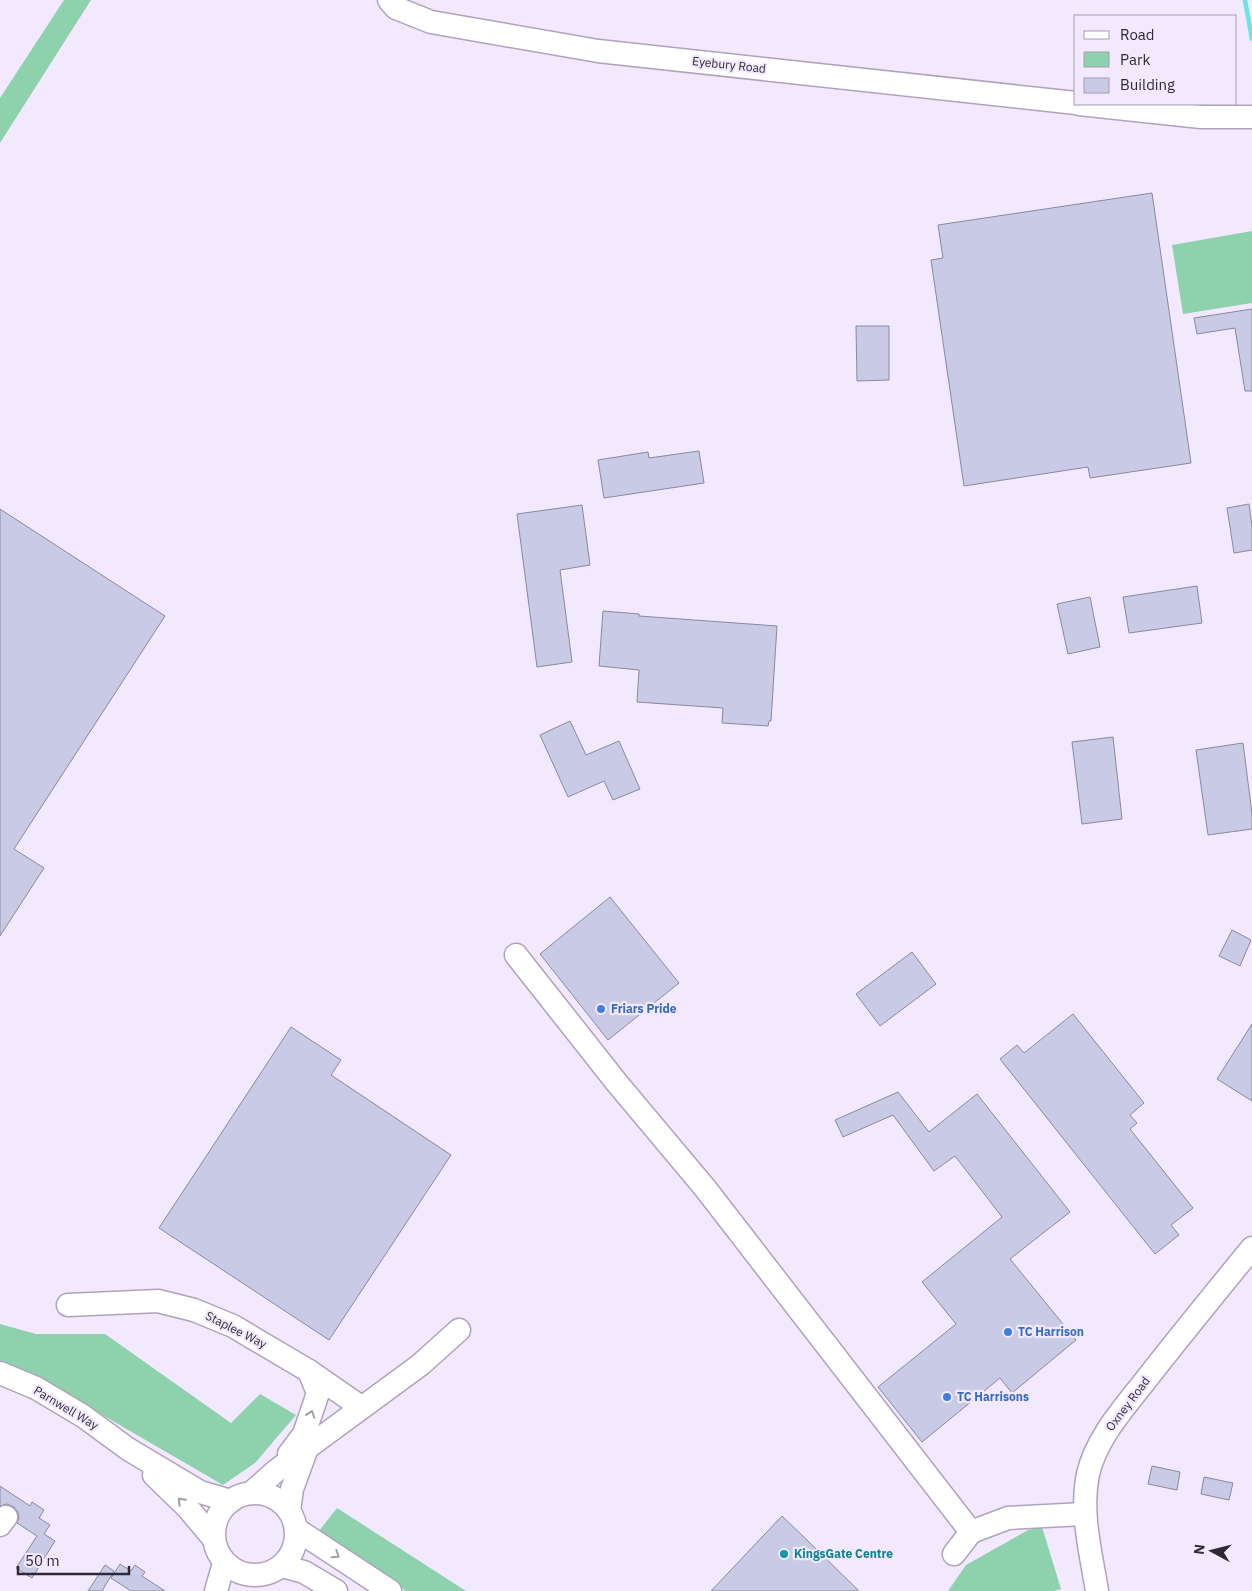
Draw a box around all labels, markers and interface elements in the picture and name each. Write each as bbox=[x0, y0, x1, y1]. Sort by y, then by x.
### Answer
legend bbox=[1074, 15, 1237, 105]
text: Road bbox=[1120, 25, 1155, 44]
text: Park bbox=[1120, 50, 1150, 69]
street label: Eyebury Road bbox=[691, 53, 767, 76]
text: Building bbox=[1120, 75, 1175, 94]
place label: Friars Pride bbox=[611, 1001, 677, 1016]
marker: Friars Pride bbox=[595, 1003, 607, 1015]
street label: Staplee Way bbox=[203, 1308, 269, 1351]
place label: TC Harrison bbox=[1018, 1324, 1084, 1339]
marker: TC Harrison bbox=[1002, 1326, 1014, 1338]
street label: Oxney Road bbox=[1102, 1373, 1153, 1434]
street label: Parnwell Way bbox=[31, 1382, 101, 1433]
place label: TC Harrisons bbox=[957, 1389, 1029, 1404]
marker: TC Harrisons bbox=[941, 1391, 953, 1403]
one-way arrow bbox=[305, 1410, 315, 1419]
one-way arrow bbox=[178, 1498, 187, 1507]
north arrow bbox=[1187, 1526, 1237, 1576]
text: N bbox=[1190, 1543, 1209, 1556]
scale bar bbox=[18, 1544, 129, 1576]
place label: KingsGate Centre bbox=[794, 1546, 893, 1561]
marker: KingsGate Centre bbox=[778, 1548, 790, 1560]
one-way arrow bbox=[331, 1549, 340, 1559]
text: 50 m bbox=[25, 1551, 60, 1570]

